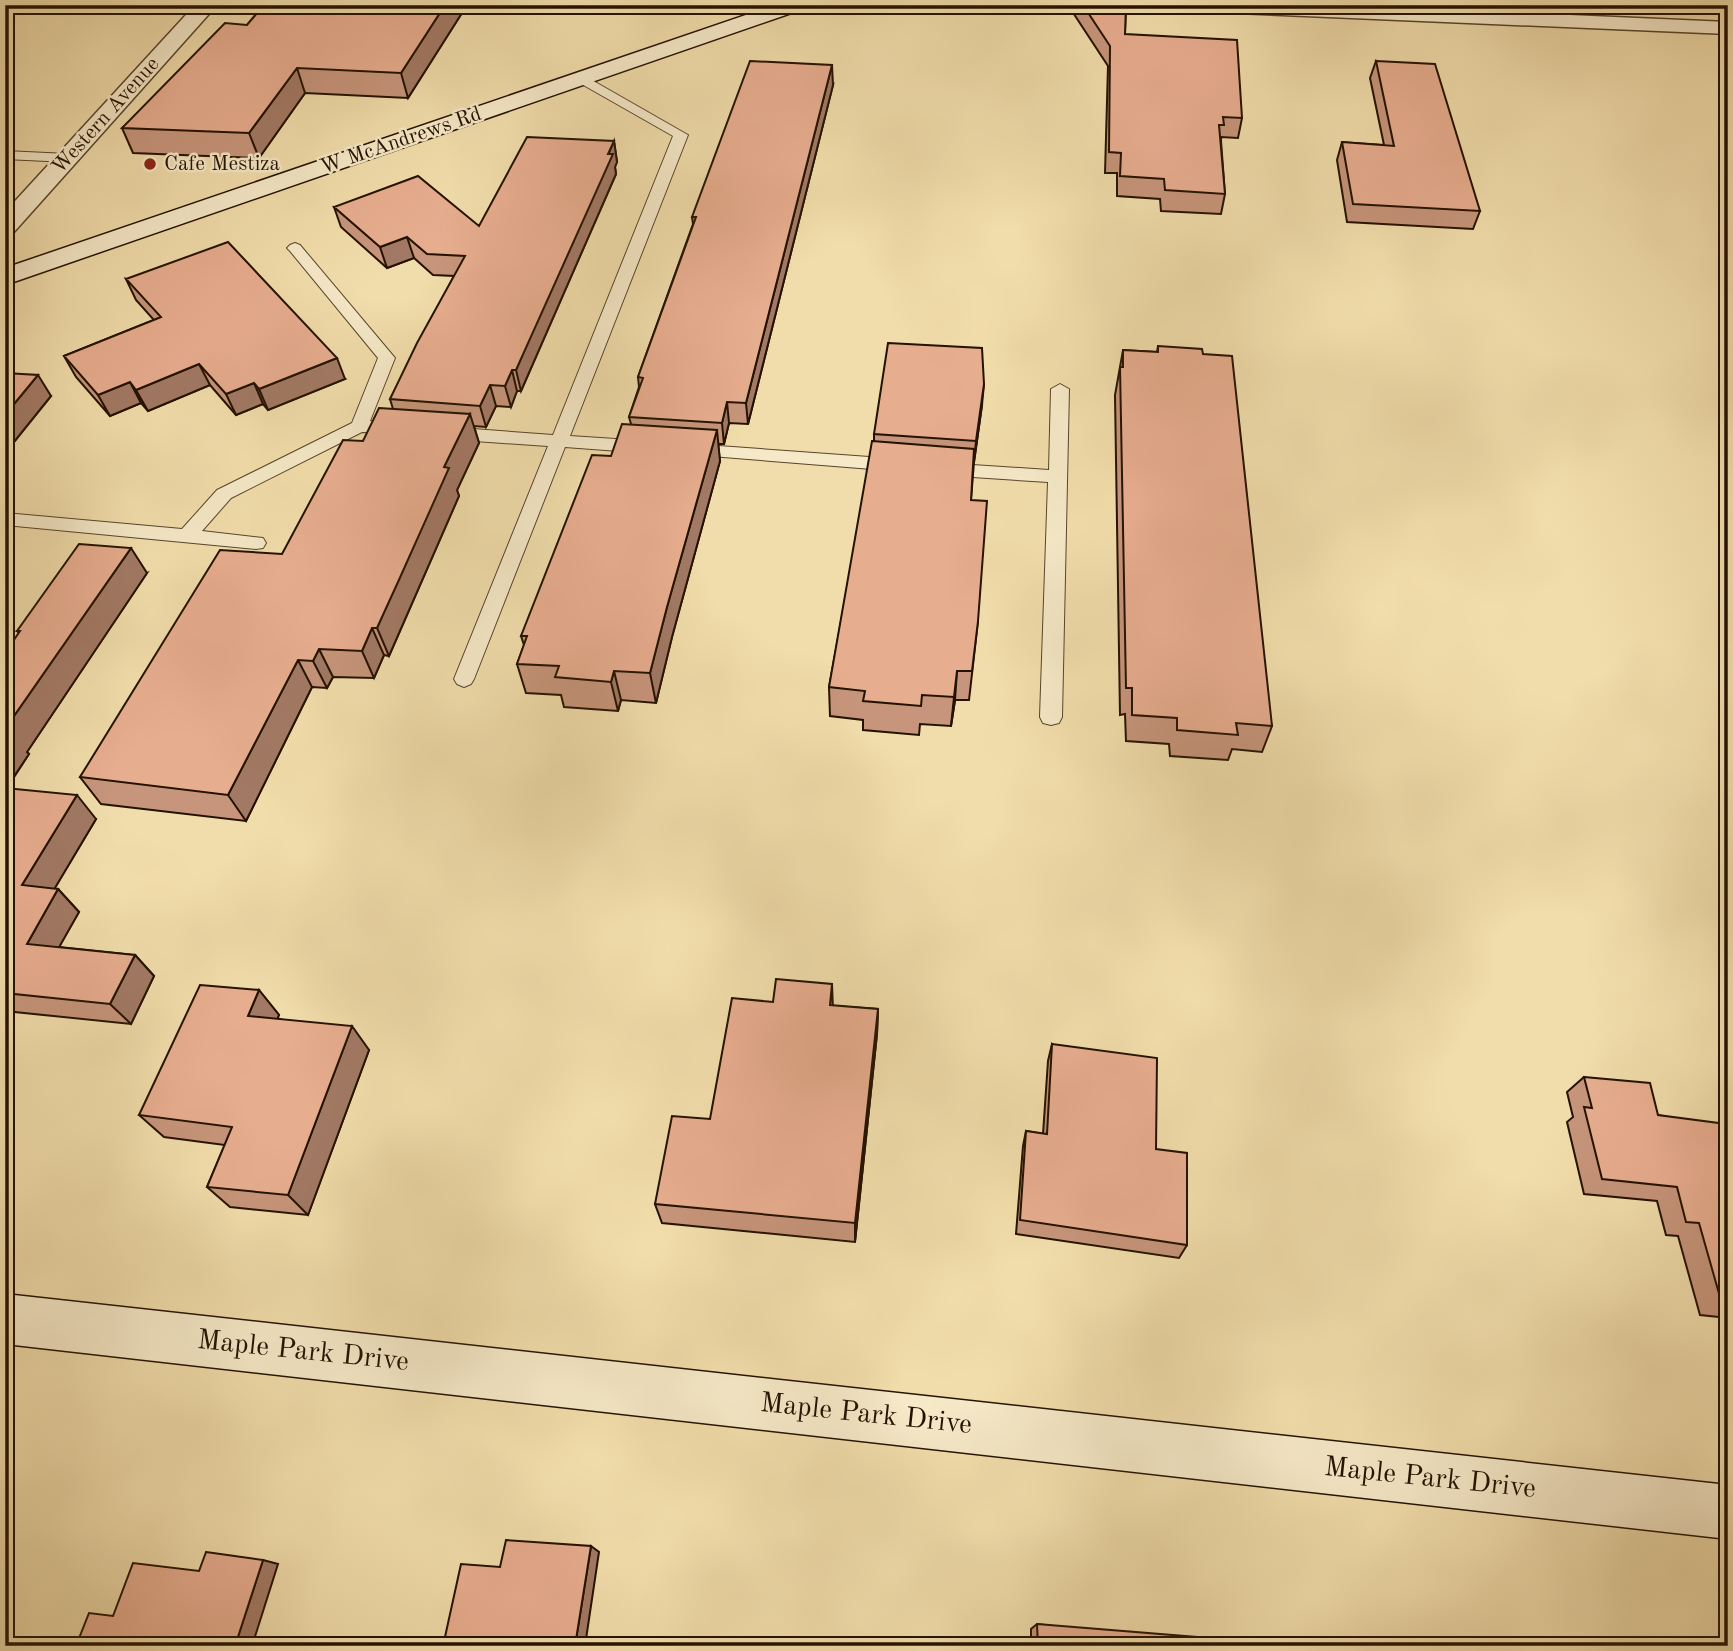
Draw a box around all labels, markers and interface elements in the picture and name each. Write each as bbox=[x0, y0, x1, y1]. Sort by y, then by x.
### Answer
street label: Western Avenue bbox=[48, 54, 164, 178]
street label: W McAndrews Rd bbox=[318, 104, 484, 178]
place label: Cafe Mestiza bbox=[164, 154, 280, 175]
marker: Cafe Mestiza bbox=[142, 156, 158, 172]
street label: Maple Park Drive bbox=[196, 1327, 410, 1377]
street label: Maple Park Drive bbox=[759, 1390, 973, 1440]
street label: Maple Park Drive bbox=[1323, 1454, 1537, 1504]

